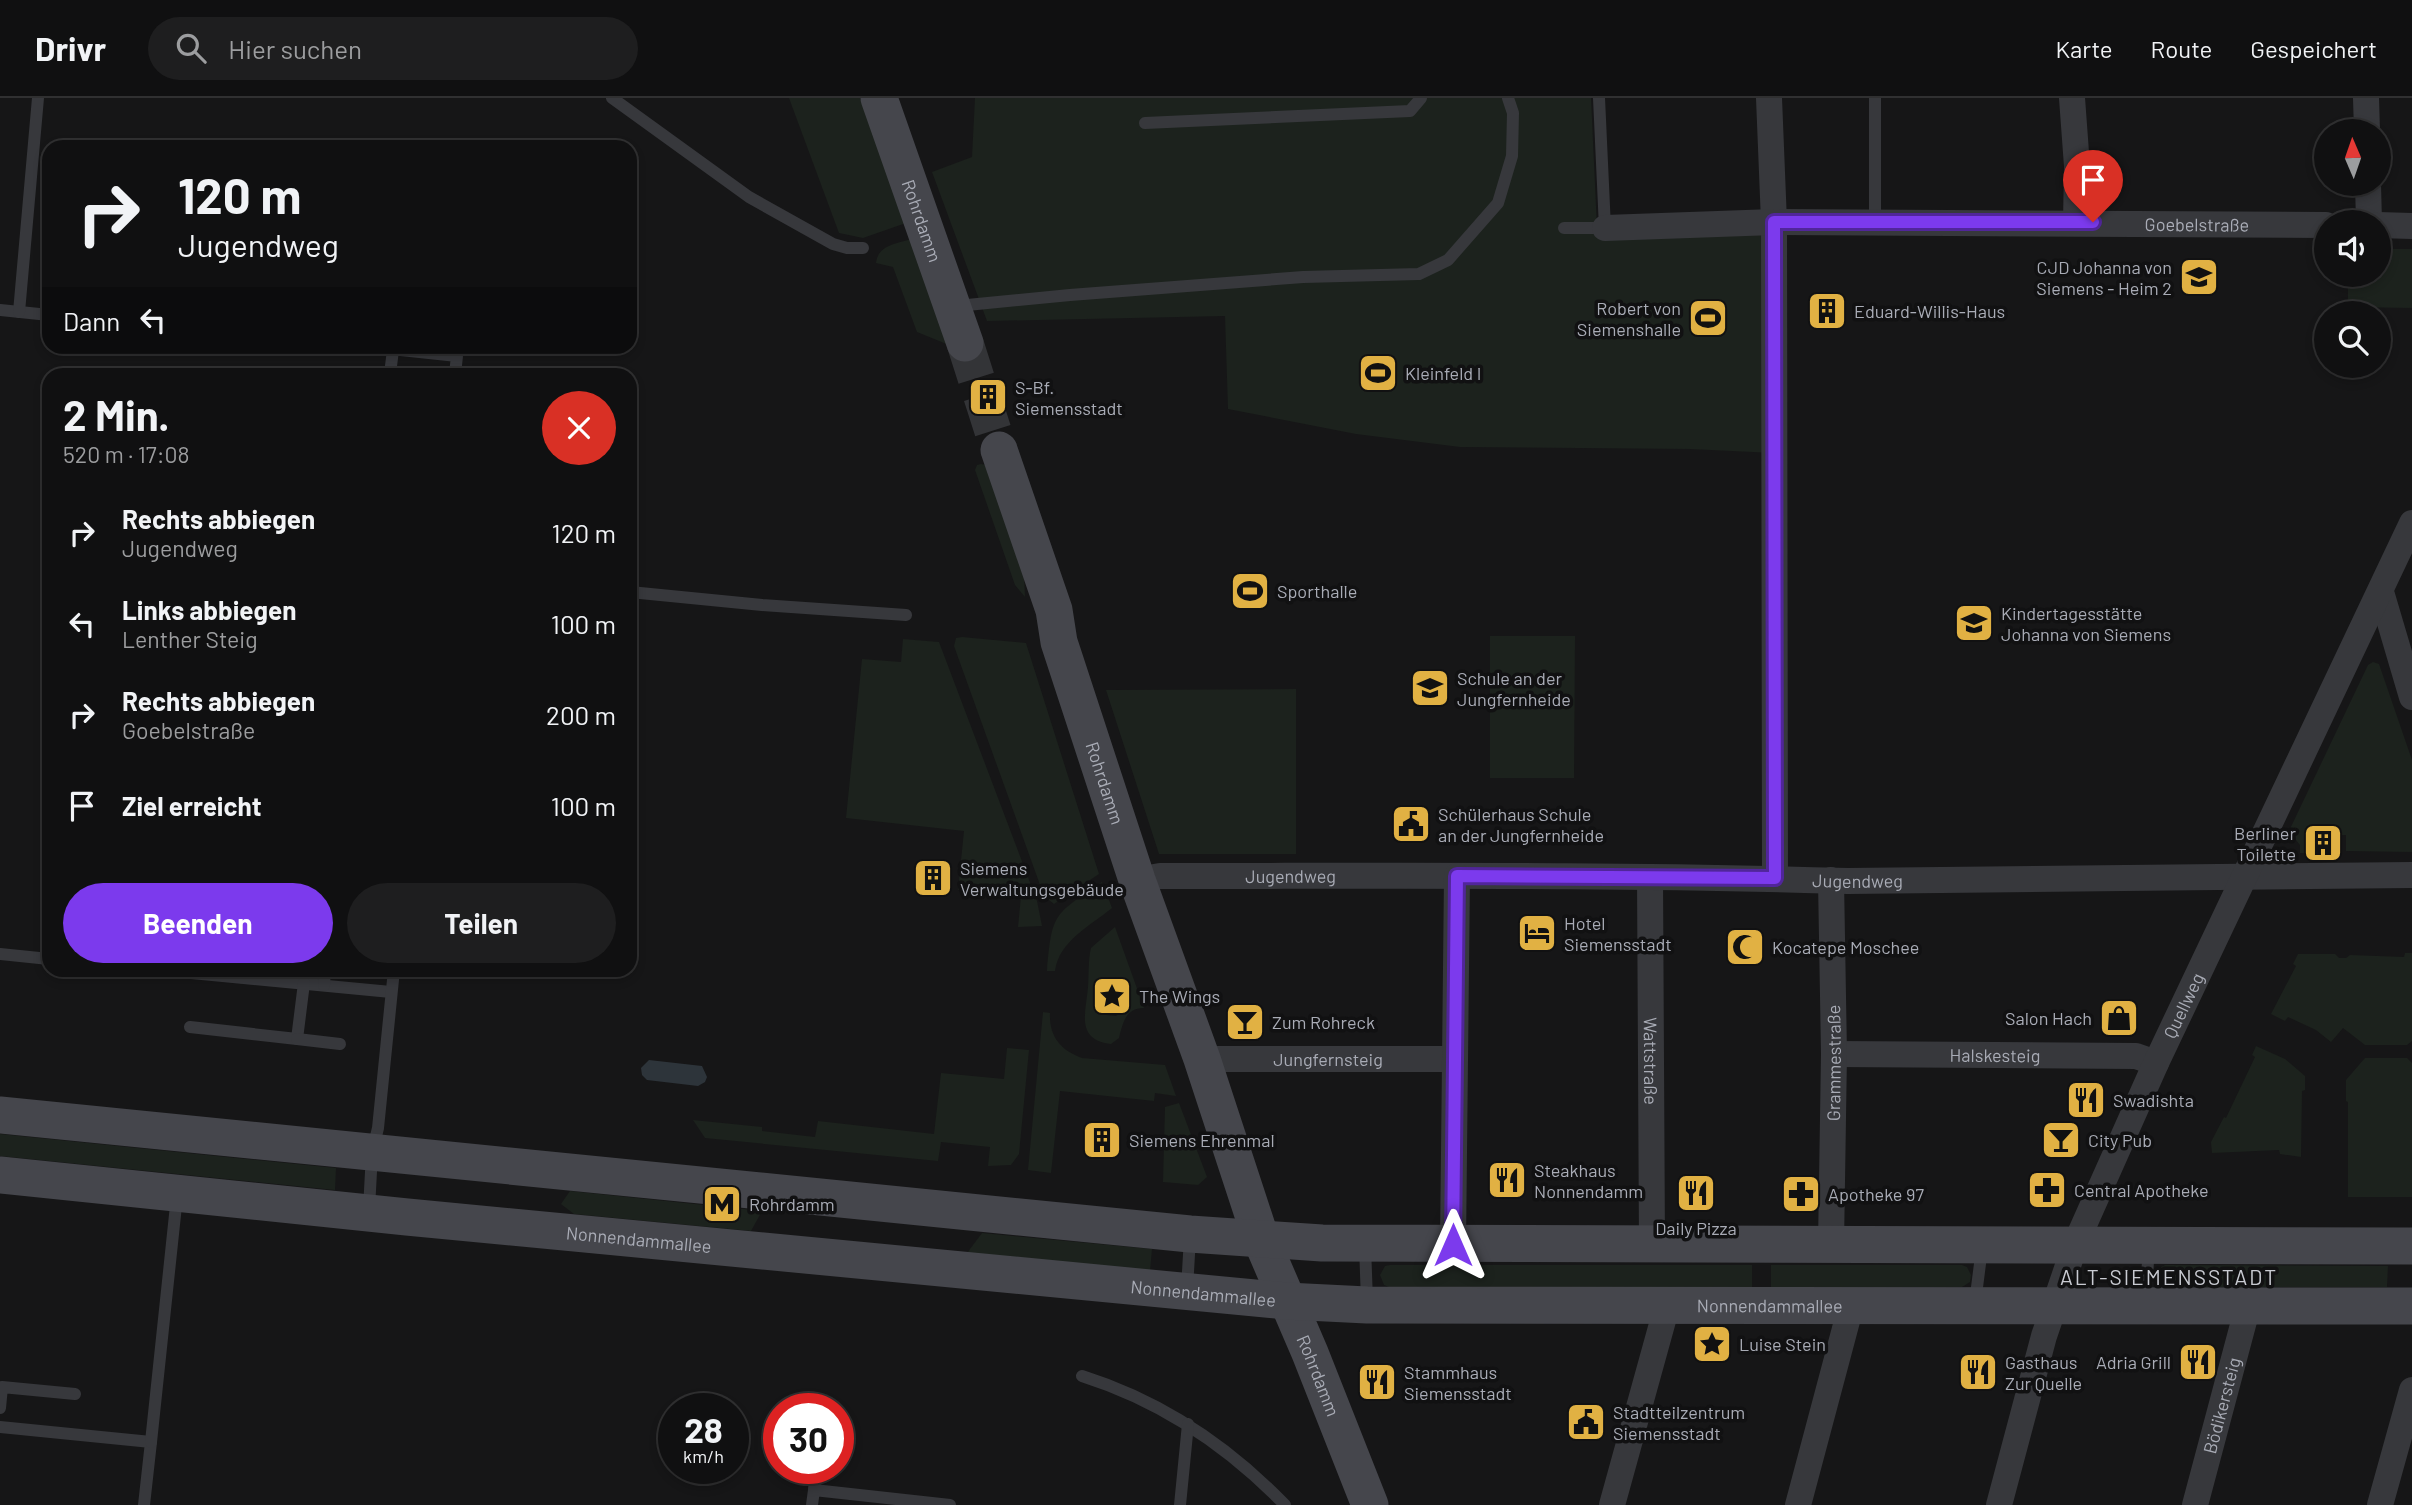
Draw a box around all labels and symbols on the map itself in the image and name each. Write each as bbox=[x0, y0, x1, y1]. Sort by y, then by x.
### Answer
north arrow bbox=[2314, 119, 2390, 196]
pin bbox=[2063, 150, 2123, 222]
street label: Rohrdamm bbox=[897, 177, 947, 265]
street label: Goebelstraße bbox=[2145, 213, 2249, 236]
place label: CJD Johanna von Siemens - Heim 2 bbox=[2036, 256, 2172, 299]
school or university icon: CJD Johanna von Siemens - Heim 2 bbox=[2178, 256, 2220, 298]
building icon: Eduard-Willis-Haus bbox=[1806, 290, 1848, 332]
place label: Robert von Siemenshalle bbox=[1577, 297, 1681, 340]
sports icon: Robert von Siemenshalle bbox=[1687, 297, 1729, 339]
place label: Eduard-Willis-Haus bbox=[1854, 300, 2005, 322]
sports icon: Kleinfeld I bbox=[1357, 352, 1399, 394]
place label: Kleinfeld I bbox=[1405, 362, 1481, 384]
building icon: S-Bf. Siemensstadt bbox=[967, 376, 1009, 418]
place label: S-Bf. Siemensstadt bbox=[1015, 376, 1123, 419]
sports icon: Sporthalle bbox=[1229, 570, 1271, 612]
place label: Sporthalle bbox=[1277, 580, 1357, 602]
school or university icon: Kindertagesstätte Johanna von Siemens bbox=[1953, 602, 1995, 644]
place label: Kindertagesstätte Johanna von Siemens bbox=[2001, 602, 2171, 645]
school or university icon: Schule an der Jungfernheide bbox=[1409, 667, 1451, 709]
place label: Schule an der Jungfernheide bbox=[1457, 667, 1571, 710]
street label: Rohrdamm bbox=[1081, 739, 1129, 827]
public building icon: Schülerhaus Schule an der Jungfernheide bbox=[1390, 803, 1432, 845]
place label: Schülerhaus Schule an der Jungfernheide bbox=[1438, 803, 1604, 846]
place label: Berliner Toilette bbox=[2234, 822, 2296, 865]
building icon: Berliner Toilette bbox=[2302, 822, 2344, 864]
building icon: Siemens Verwaltungsgebäude bbox=[912, 857, 954, 899]
place label: Siemens Verwaltungsgebäude bbox=[960, 857, 1124, 900]
street label: Jugendweg bbox=[1245, 865, 1336, 887]
street label: Jugendweg bbox=[1812, 869, 1903, 892]
hotel icon: Hotel Siemensstadt bbox=[1516, 912, 1558, 954]
place label: Hotel Siemensstadt bbox=[1564, 912, 1672, 955]
mosque icon: Kocatepe Moschee bbox=[1724, 926, 1766, 968]
place label: Kocatepe Moschee bbox=[1772, 936, 1919, 958]
street label: Quellweg bbox=[2158, 969, 2208, 1042]
place icon: The Wings bbox=[1091, 975, 1133, 1017]
place label: The Wings bbox=[1139, 985, 1220, 1007]
shop icon: Salon Hach bbox=[2098, 997, 2140, 1039]
bar icon: Zum Rohreck bbox=[1224, 1001, 1266, 1043]
street label: Grammestraße bbox=[1822, 1005, 1845, 1121]
place label: Salon Hach bbox=[2005, 1007, 2092, 1029]
place label: Zum Rohreck bbox=[1272, 1011, 1375, 1033]
street label: Wattstraße bbox=[1640, 1017, 1662, 1105]
street label: Halskesteig bbox=[1950, 1044, 2040, 1066]
street label: Jungfernsteig bbox=[1273, 1048, 1383, 1070]
restaurant icon: Swadishta bbox=[2065, 1079, 2107, 1121]
place label: Swadishta bbox=[2113, 1089, 2194, 1111]
building icon: Siemens Ehrenmal bbox=[1081, 1119, 1123, 1161]
bar icon: City Pub bbox=[2040, 1119, 2082, 1161]
place label: Siemens Ehrenmal bbox=[1129, 1129, 1275, 1151]
place label: City Pub bbox=[2088, 1129, 2152, 1151]
restaurant icon: Steakhaus Nonnendamm bbox=[1486, 1159, 1528, 1201]
place label: Steakhaus Nonnendamm bbox=[1534, 1159, 1643, 1202]
pharmacy icon: Central Apotheke bbox=[2026, 1169, 2068, 1211]
restaurant icon: Daily Pizza bbox=[1675, 1172, 1717, 1214]
pharmacy icon: Apotheke 97 bbox=[1780, 1173, 1822, 1215]
place label: Central Apotheke bbox=[2074, 1179, 2209, 1201]
metro station icon: Rohrdamm bbox=[701, 1183, 743, 1225]
place label: Apotheke 97 bbox=[1828, 1183, 1924, 1205]
place label: Rohrdamm bbox=[749, 1193, 835, 1215]
position arrow bbox=[1416, 1208, 1490, 1282]
place label: Daily Pizza bbox=[1655, 1217, 1737, 1239]
street label: Nonnendammallee bbox=[565, 1221, 712, 1257]
district label: ALT-SIEMENSSTADT bbox=[2060, 1264, 2278, 1289]
street label: Nonnendammallee bbox=[1130, 1275, 1277, 1311]
street label: Nonnendammallee bbox=[1697, 1294, 1843, 1316]
place icon: Luise Stein bbox=[1691, 1323, 1733, 1365]
street label: Rohrdamm bbox=[1292, 1331, 1345, 1419]
place label: Luise Stein bbox=[1739, 1333, 1826, 1355]
restaurant icon: Adria Grill bbox=[2177, 1341, 2219, 1383]
restaurant icon: Gasthaus Zur Quelle bbox=[1957, 1351, 1999, 1393]
place label: Gasthaus Zur Quelle bbox=[2005, 1351, 2082, 1394]
place label: Adria Grill bbox=[2096, 1351, 2171, 1373]
street label: Bödikersteig bbox=[2198, 1355, 2245, 1456]
restaurant icon: Stammhaus Siemensstadt bbox=[1356, 1361, 1398, 1403]
place label: Stammhaus Siemensstadt bbox=[1404, 1361, 1512, 1404]
speed limit sign: 30 bbox=[763, 1393, 854, 1484]
public building icon: Stadtteilzentrum Siemensstadt bbox=[1565, 1401, 1607, 1443]
place label: Stadtteilzentrum Siemensstadt bbox=[1613, 1401, 1745, 1444]

